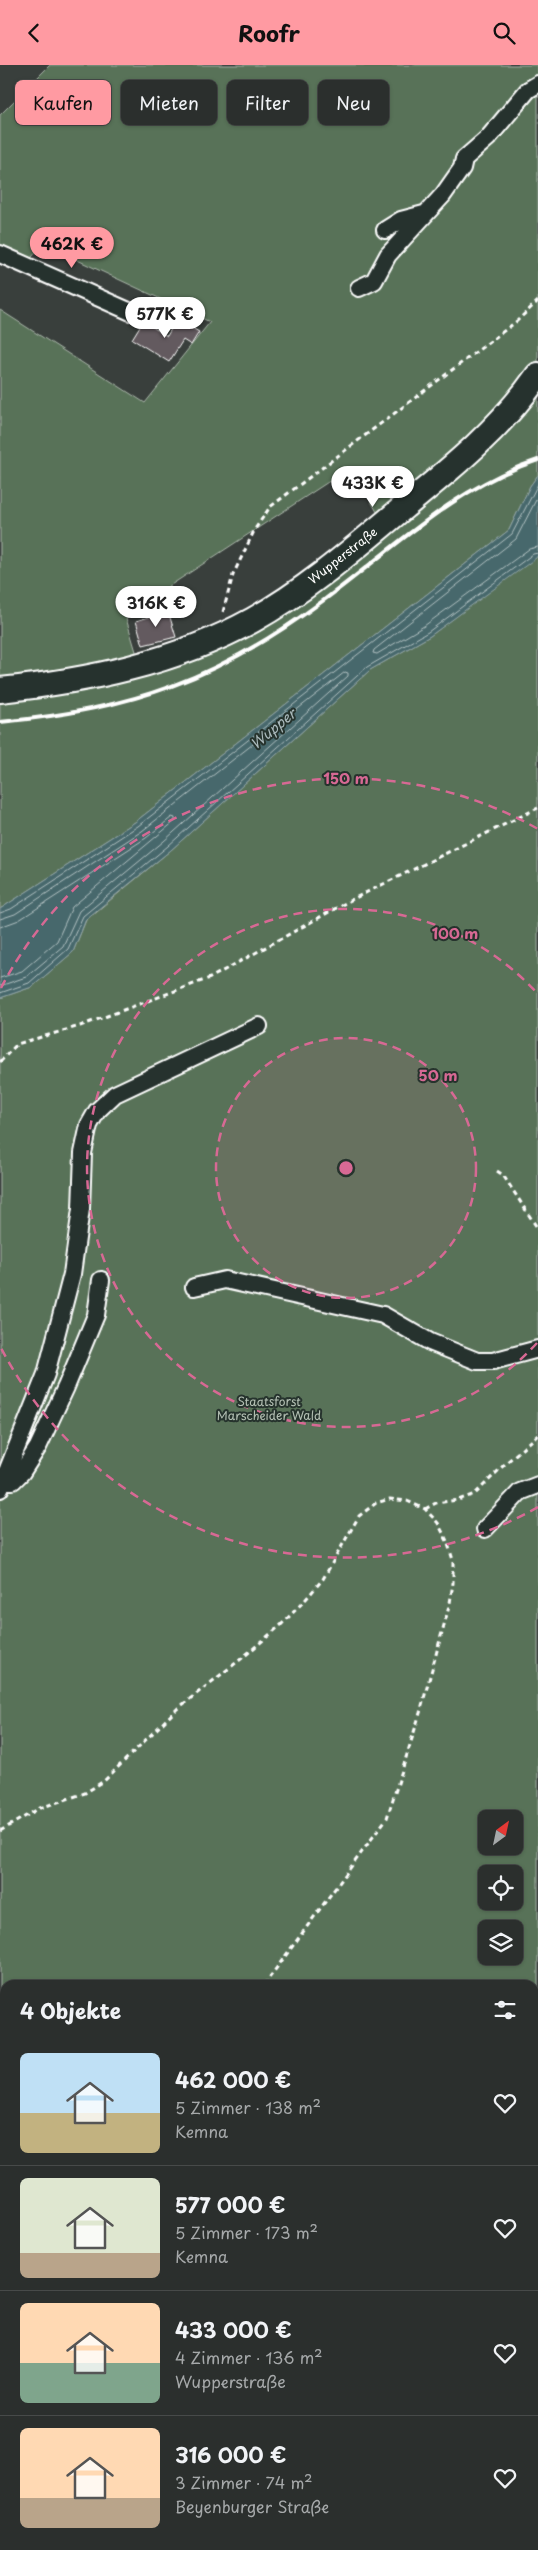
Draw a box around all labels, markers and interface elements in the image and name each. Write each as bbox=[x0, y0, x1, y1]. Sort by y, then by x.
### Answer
text: Roofr bbox=[238, 16, 300, 49]
icon: back bbox=[20, 19, 48, 47]
icon: search bbox=[490, 19, 518, 47]
chip: Kaufen bbox=[15, 80, 111, 125]
chip: Mieten bbox=[121, 80, 217, 125]
chip: Filter bbox=[227, 80, 308, 125]
chip: Neu bbox=[318, 80, 389, 125]
pin: 462K € bbox=[31, 227, 113, 269]
text: 462K € bbox=[41, 231, 103, 255]
pin: 577K € bbox=[124, 297, 206, 339]
text: 577K € bbox=[136, 301, 194, 325]
pin: 433K € bbox=[332, 465, 414, 508]
text: 433K € bbox=[342, 470, 404, 494]
street label: Wupperstraße bbox=[304, 523, 381, 588]
pin: 316K € bbox=[115, 585, 197, 628]
text: 316K € bbox=[126, 590, 186, 614]
water label: Wupper bbox=[245, 702, 301, 754]
text: 150 m bbox=[323, 766, 369, 789]
text: 100 m bbox=[432, 921, 478, 944]
text: 50 m bbox=[419, 1063, 457, 1086]
centre of rings bbox=[337, 1159, 355, 1177]
park label: Staatsforst Marscheider Wald bbox=[217, 1392, 322, 1424]
north arrow bbox=[478, 1810, 522, 1855]
map controls bbox=[478, 1810, 523, 1965]
button: locate bbox=[478, 1865, 523, 1910]
button: layers bbox=[478, 1920, 523, 1965]
text: 4 Objekte bbox=[20, 1994, 121, 2026]
icon: filters bbox=[491, 1996, 519, 2024]
text: 462 000 € bbox=[175, 2063, 291, 2095]
icon: home bbox=[60, 2073, 120, 2133]
icon: heart bbox=[491, 2089, 519, 2117]
text: 5 Zimmer · 138 m² bbox=[175, 2095, 321, 2119]
text: Kemna bbox=[175, 2119, 228, 2143]
text: 577 000 € bbox=[175, 2188, 285, 2220]
icon: home bbox=[60, 2198, 120, 2258]
icon: heart bbox=[491, 2214, 519, 2242]
text: 5 Zimmer · 173 m² bbox=[175, 2220, 318, 2244]
text: Kemna bbox=[175, 2244, 228, 2268]
text: 433 000 € bbox=[175, 2313, 292, 2345]
icon: home bbox=[60, 2323, 120, 2383]
icon: heart bbox=[491, 2339, 519, 2367]
text: 4 Zimmer · 136 m² bbox=[175, 2345, 322, 2369]
text: Wupperstraße bbox=[175, 2369, 286, 2393]
text: 316 000 € bbox=[175, 2438, 286, 2470]
icon: home bbox=[60, 2448, 120, 2508]
icon: heart bbox=[491, 2464, 519, 2492]
text: 3 Zimmer · 74 m² bbox=[175, 2470, 313, 2494]
text: Beyenburger Straße bbox=[175, 2494, 329, 2518]

